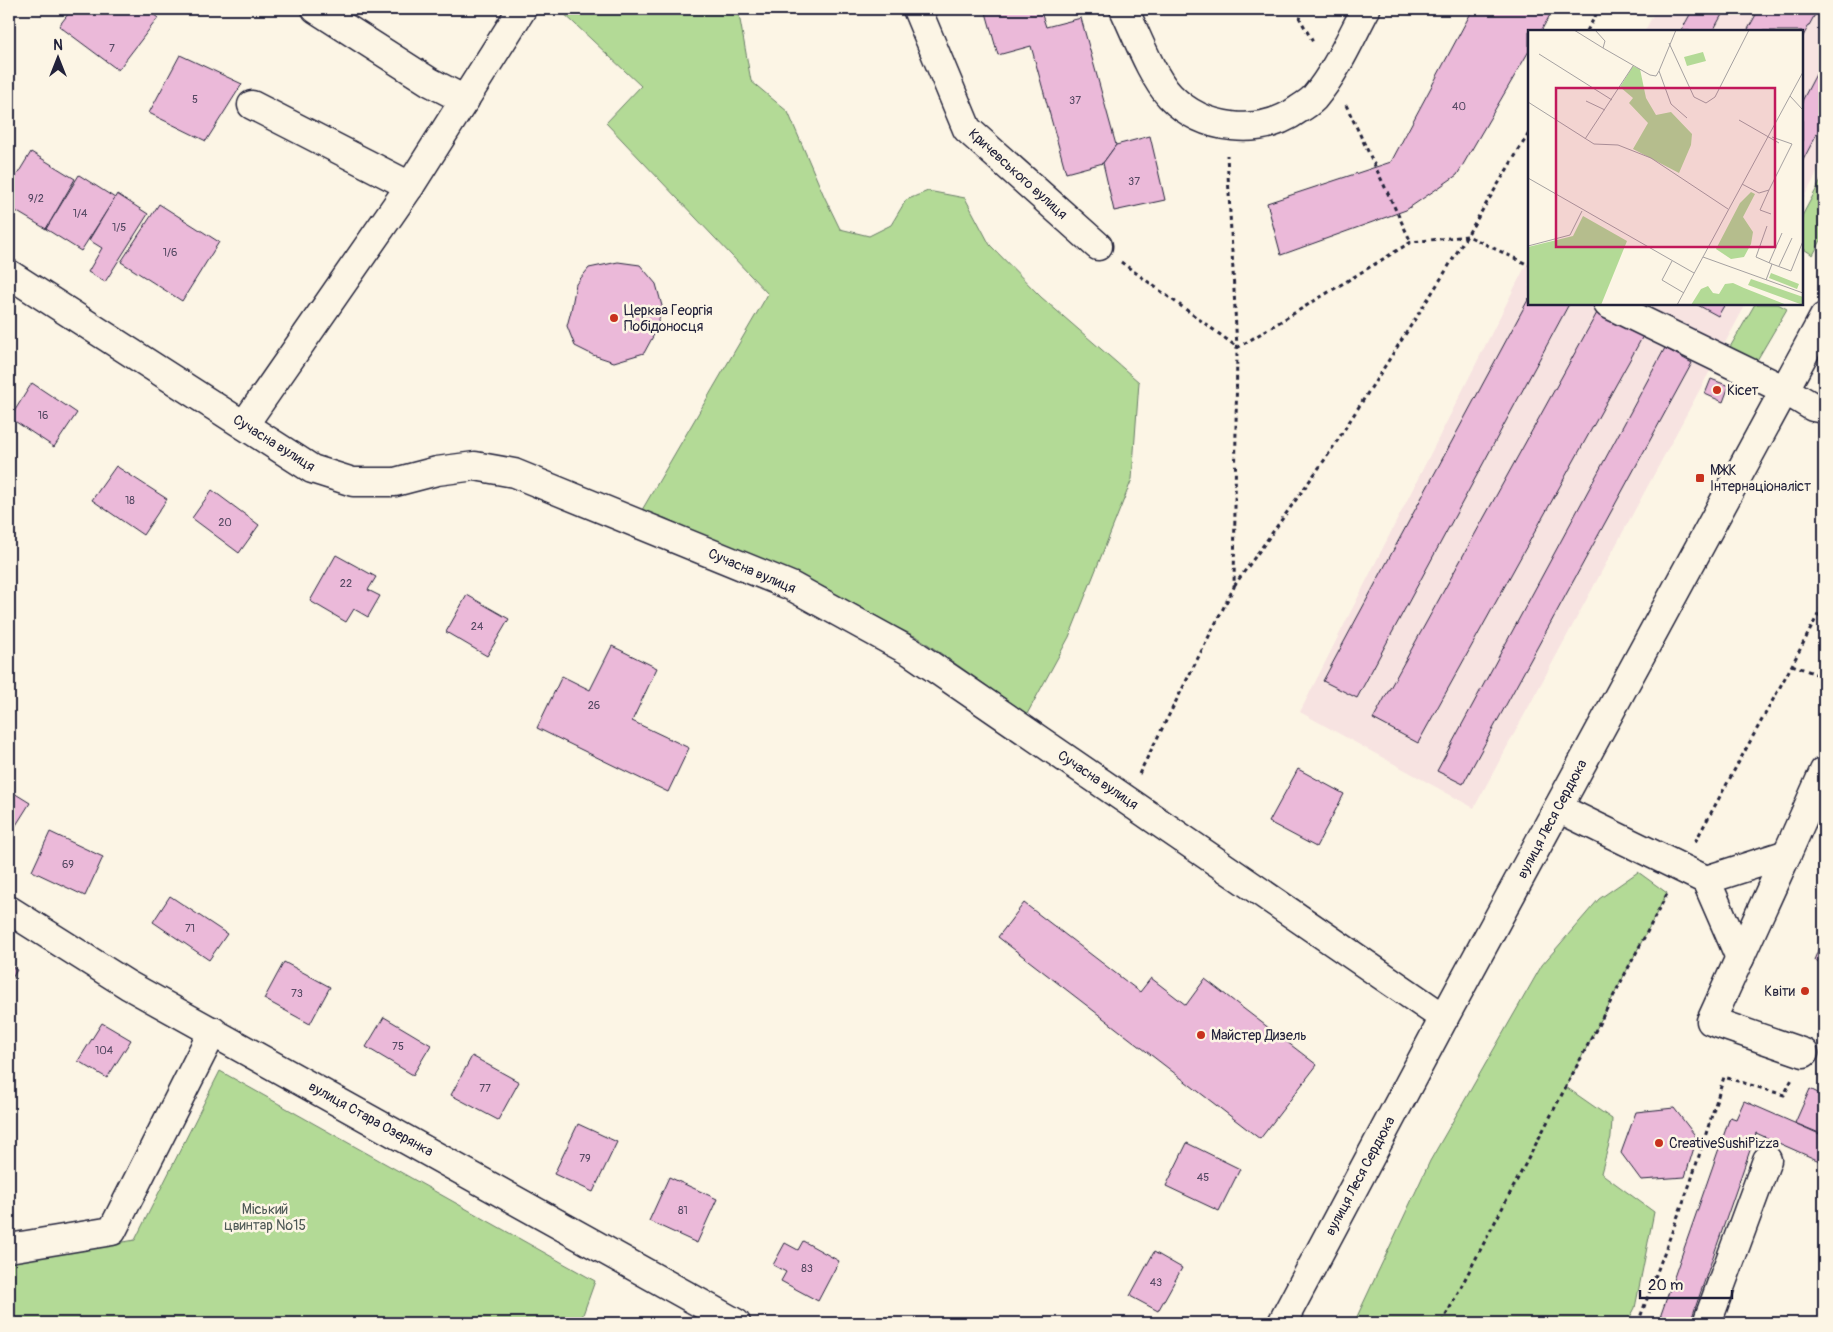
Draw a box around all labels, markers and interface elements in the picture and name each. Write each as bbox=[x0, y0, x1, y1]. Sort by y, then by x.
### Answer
inset map bbox=[1528, 30, 1803, 305]
north arrow bbox=[32, 32, 82, 82]
text: N bbox=[53, 37, 63, 54]
house number: 7 bbox=[109, 42, 115, 55]
house number: 5 bbox=[192, 93, 198, 106]
house number: 37 bbox=[1069, 94, 1081, 107]
house number: 40 bbox=[1452, 100, 1466, 113]
street label: Кричевського вулиця bbox=[965, 125, 1071, 223]
house number: 37 bbox=[1128, 175, 1140, 188]
house number: 9/2 bbox=[28, 192, 44, 205]
house number: 1/4 bbox=[73, 207, 88, 220]
house number: 1/5 bbox=[112, 221, 126, 234]
house number: 1/6 bbox=[163, 246, 177, 259]
place label: Церква Георгія Побідоносця bbox=[624, 302, 713, 335]
marker: Церква Георгія Побідоносця bbox=[608, 312, 620, 324]
place label: Кісет bbox=[1727, 382, 1759, 399]
marker: Кісет bbox=[1711, 384, 1723, 396]
house number: 16 bbox=[38, 409, 48, 422]
street label: Сучасна вулиця bbox=[230, 411, 318, 475]
place label: МЖК Інтернаціоналіст bbox=[1710, 462, 1811, 495]
marker: МЖК Інтернаціоналіст bbox=[1694, 472, 1706, 484]
house number: 18 bbox=[125, 494, 135, 507]
house number: 20 bbox=[218, 516, 232, 529]
street label: Сучасна вулиця bbox=[706, 545, 798, 597]
house number: 22 bbox=[340, 577, 352, 590]
house number: 24 bbox=[471, 620, 484, 633]
house number: 26 bbox=[588, 699, 600, 712]
street label: Сучасна вулиця bbox=[1054, 747, 1142, 813]
street label: вулиця Леся Сердюка bbox=[1513, 757, 1591, 881]
house number: 69 bbox=[62, 858, 74, 871]
house number: 71 bbox=[185, 922, 195, 935]
place label: Квіти bbox=[1764, 983, 1795, 1000]
marker: Квіти bbox=[1799, 985, 1811, 997]
house number: 73 bbox=[291, 987, 303, 1000]
place label: Майстер Дизель bbox=[1211, 1027, 1307, 1044]
marker: Майстер Дизель bbox=[1195, 1029, 1207, 1041]
house number: 75 bbox=[392, 1040, 404, 1053]
house number: 104 bbox=[95, 1044, 114, 1057]
street label: вулиця Стара Озерянка bbox=[306, 1078, 436, 1160]
house number: 77 bbox=[479, 1082, 491, 1095]
street label: вулиця Леся Сердюка bbox=[1321, 1114, 1399, 1238]
place label: CreativeSushiPizza bbox=[1669, 1135, 1779, 1152]
marker: CreativeSushiPizza bbox=[1653, 1137, 1665, 1149]
house number: 79 bbox=[579, 1152, 591, 1165]
house number: 45 bbox=[1197, 1171, 1209, 1184]
park label: Міський цвинтар №15 bbox=[224, 1201, 306, 1234]
house number: 81 bbox=[678, 1204, 688, 1217]
house number: 83 bbox=[801, 1262, 813, 1275]
scale bar bbox=[1640, 1267, 1733, 1299]
house number: 43 bbox=[1150, 1276, 1162, 1289]
text: 20 m bbox=[1648, 1276, 1683, 1295]

